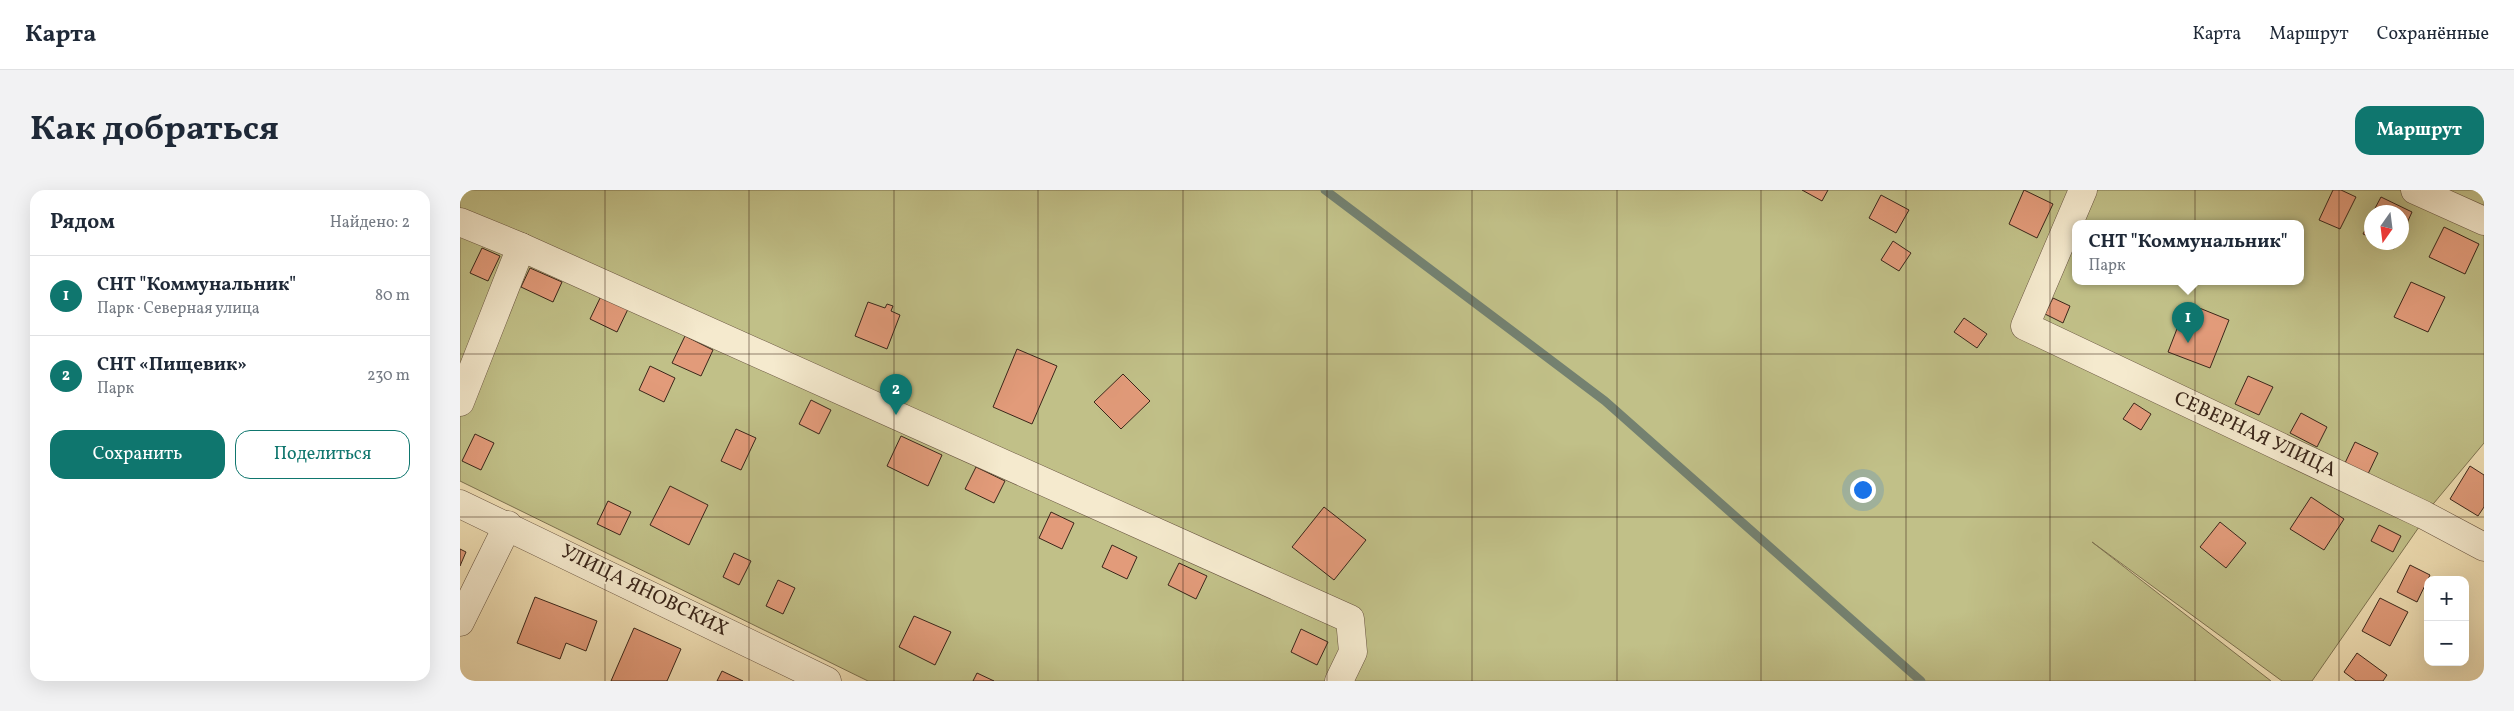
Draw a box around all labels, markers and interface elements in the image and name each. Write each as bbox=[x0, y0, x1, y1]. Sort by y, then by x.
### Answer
text: Карта bbox=[25, 18, 96, 52]
text: Карта bbox=[2192, 22, 2241, 47]
text: Маршрут bbox=[2269, 22, 2349, 47]
text: Сохранённые bbox=[2377, 22, 2489, 47]
text: Как добраться bbox=[30, 106, 279, 154]
button: Маршрут bbox=[2355, 106, 2484, 155]
north arrow bbox=[2364, 205, 2409, 250]
text: Рядом bbox=[50, 208, 115, 237]
text: Найдено: 2 bbox=[330, 212, 410, 234]
popup bbox=[2072, 220, 2304, 285]
text: СНТ "Коммунальник" bbox=[2088, 229, 2288, 255]
text: Парк bbox=[2088, 255, 2125, 277]
text: СНТ "Коммунальник" bbox=[97, 272, 296, 298]
text: 1 bbox=[63, 285, 69, 307]
text: 80 m bbox=[375, 285, 410, 307]
text: Парк · Северная улица bbox=[97, 298, 260, 320]
pin: 1 bbox=[2172, 302, 2204, 343]
text: СНТ «Пищевик» bbox=[97, 352, 247, 378]
text: 2 bbox=[62, 365, 70, 387]
text: 230 m bbox=[367, 365, 410, 387]
pin: 2 bbox=[880, 374, 912, 415]
text: Парк bbox=[97, 378, 134, 400]
street label: СЕВЕРНАЯ УЛИЦА bbox=[2169, 385, 2341, 485]
button: Сохранить bbox=[50, 430, 225, 479]
button: Поделиться bbox=[235, 430, 410, 479]
your location bbox=[1850, 477, 1876, 503]
street label: УЛИЦА ЯНОВСКИХ bbox=[556, 538, 732, 644]
map controls bbox=[2424, 576, 2469, 666]
button: + bbox=[2424, 576, 2469, 621]
button: − bbox=[2424, 621, 2469, 666]

